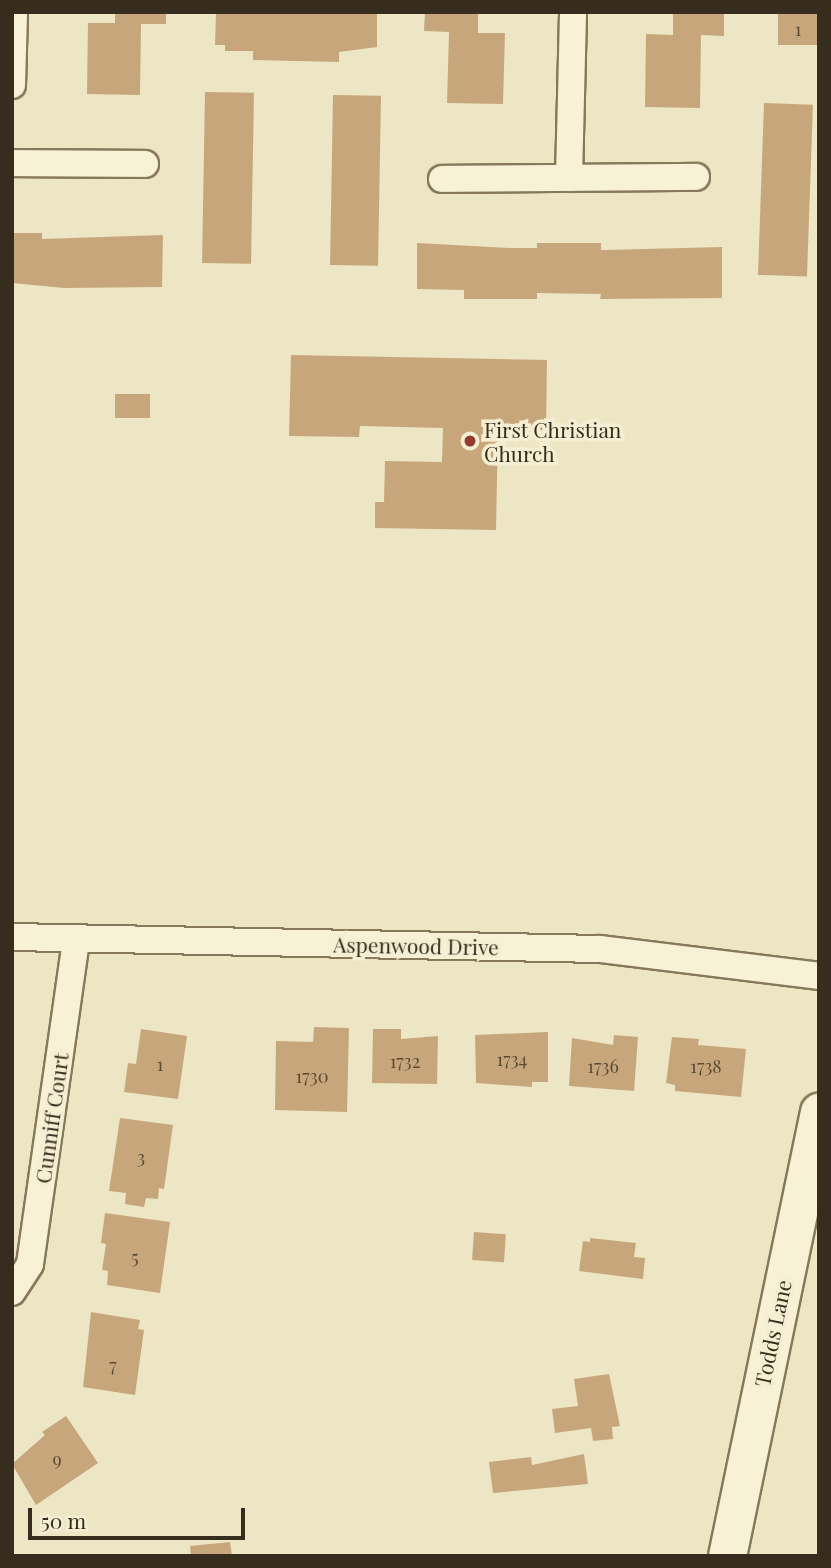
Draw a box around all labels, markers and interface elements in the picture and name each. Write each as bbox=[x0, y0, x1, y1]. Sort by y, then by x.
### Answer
house number: 1 bbox=[795, 18, 801, 40]
place label: First Christian Church bbox=[484, 416, 622, 466]
marker: First Christian Church bbox=[462, 433, 478, 449]
street label: Aspenwood Drive bbox=[333, 931, 499, 959]
house number: 1734 bbox=[497, 1048, 527, 1070]
house number: 1732 bbox=[390, 1050, 420, 1072]
street label: Cunniff Court bbox=[29, 1051, 73, 1185]
house number: 1 bbox=[157, 1053, 163, 1075]
house number: 1736 bbox=[587, 1055, 619, 1077]
house number: 1738 bbox=[690, 1055, 722, 1077]
house number: 1730 bbox=[296, 1065, 328, 1087]
house number: 3 bbox=[137, 1146, 145, 1168]
house number: 5 bbox=[131, 1246, 139, 1268]
street label: Todds Lane bbox=[748, 1277, 796, 1389]
house number: 7 bbox=[109, 1354, 117, 1376]
house number: 9 bbox=[52, 1448, 62, 1470]
scale bar bbox=[32, 1494, 248, 1538]
text: 50 m bbox=[41, 1506, 86, 1534]

